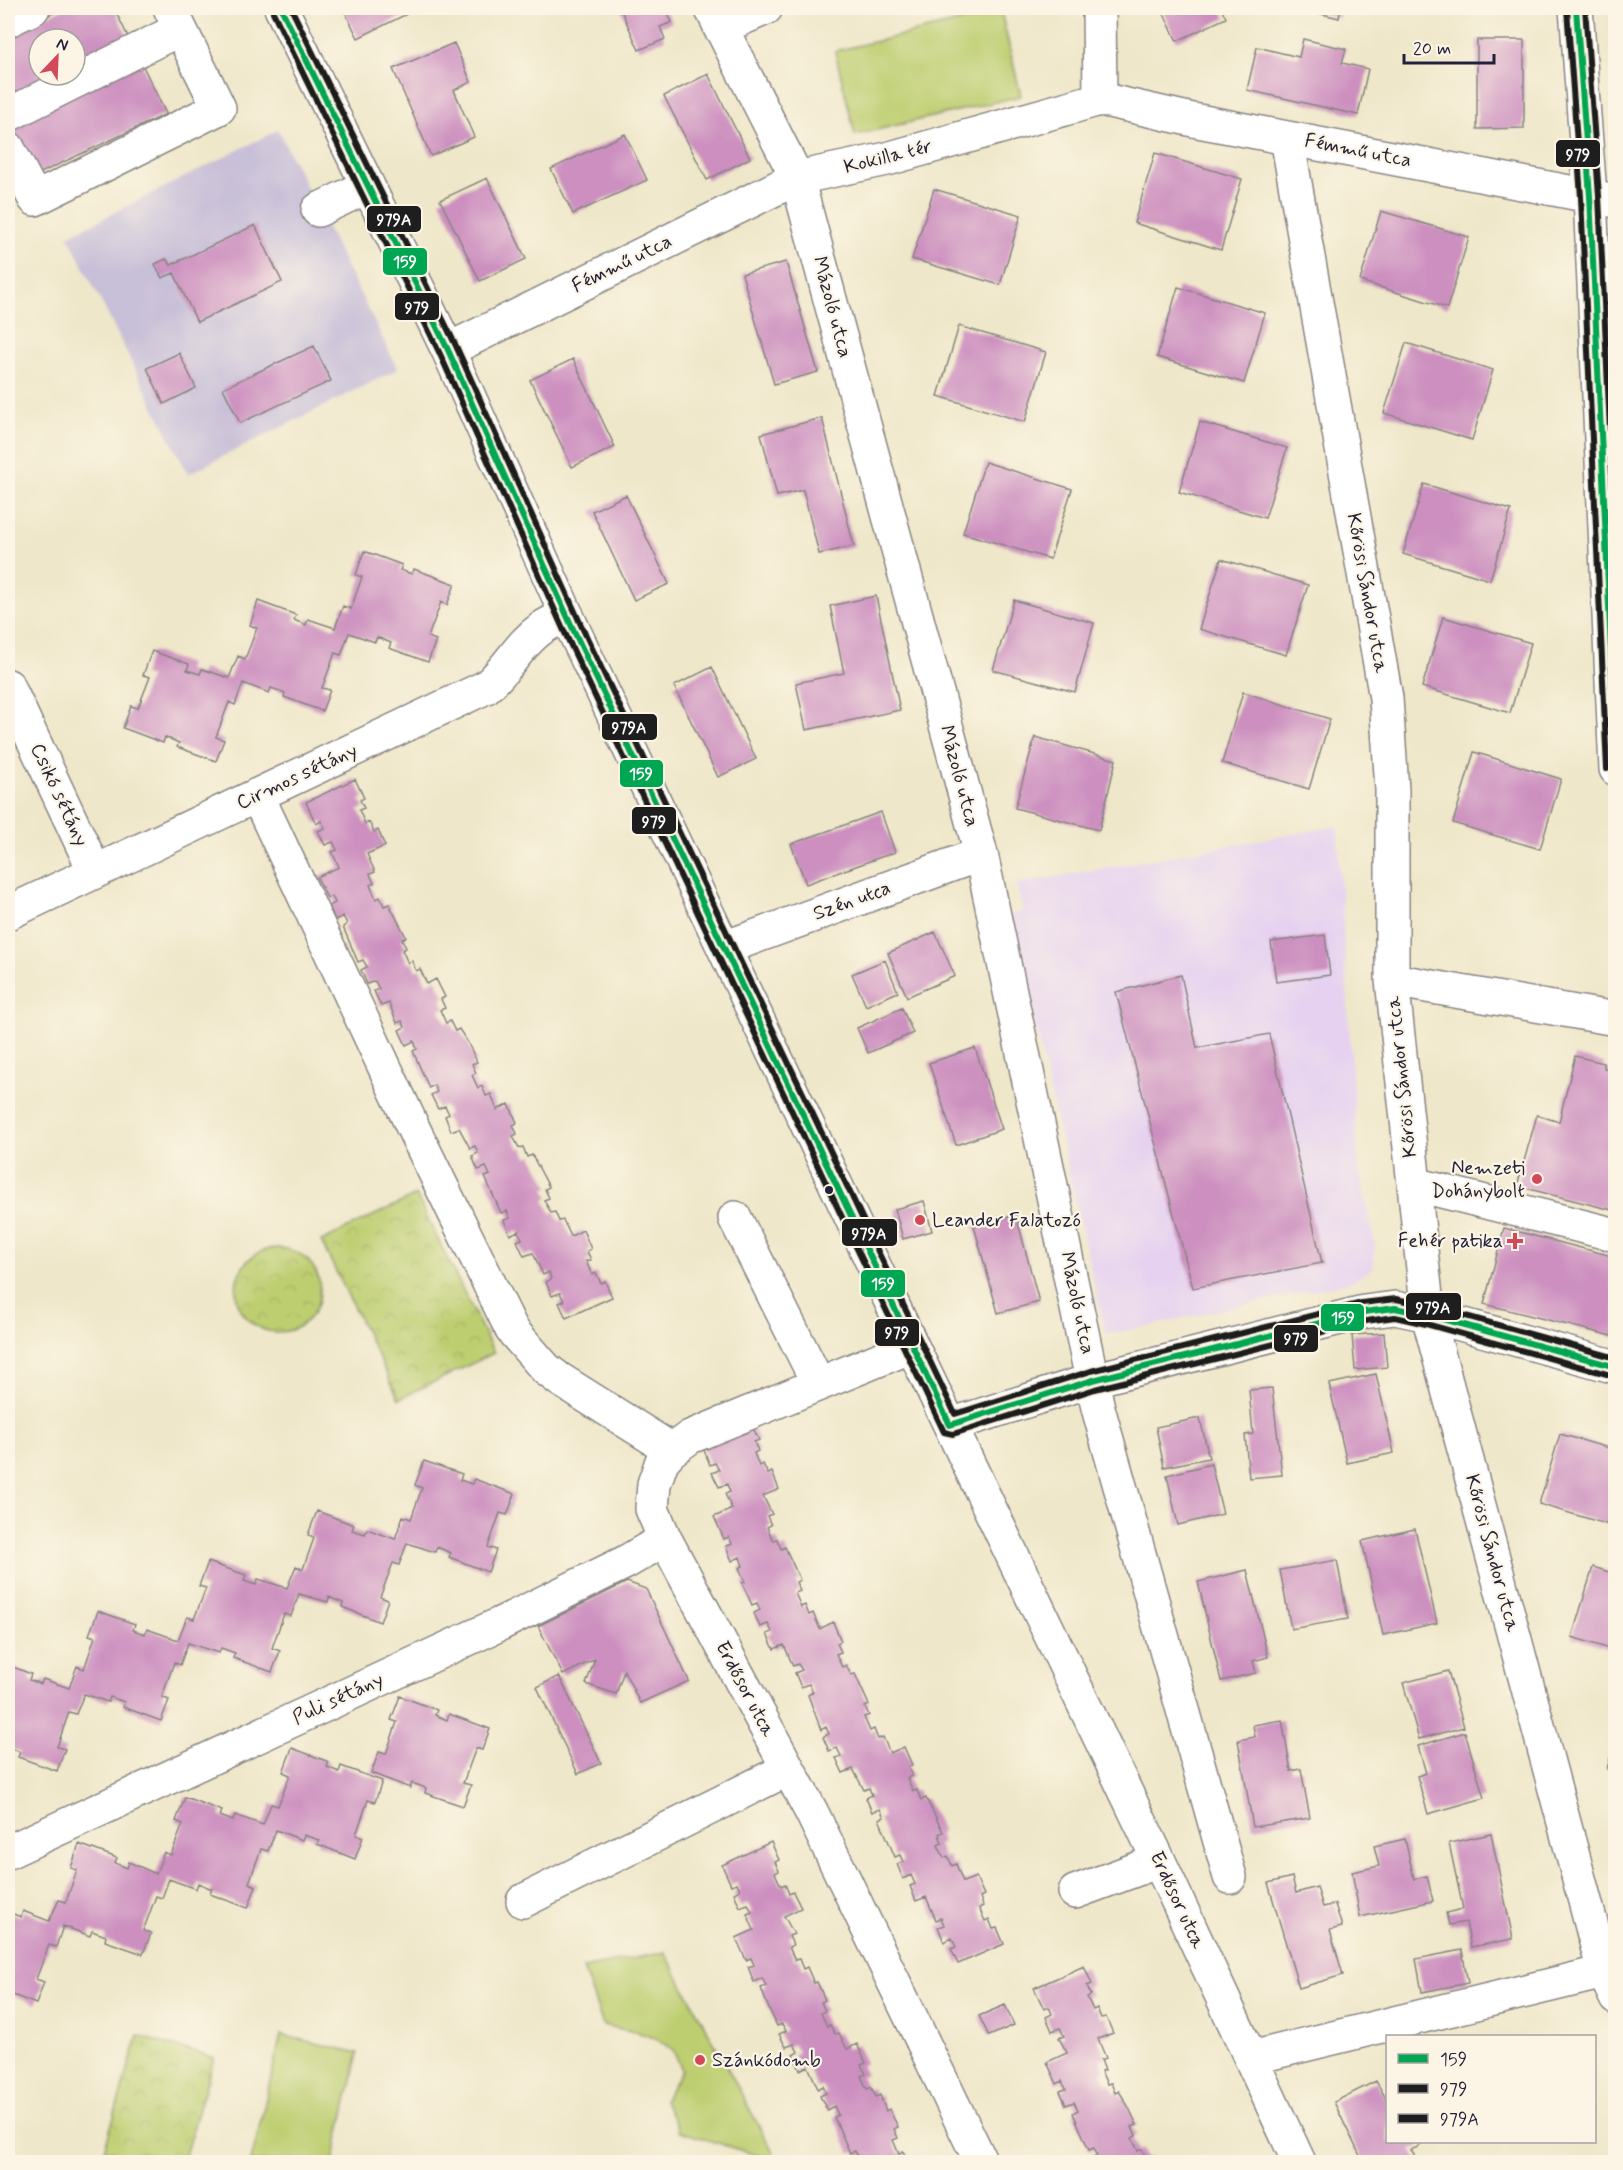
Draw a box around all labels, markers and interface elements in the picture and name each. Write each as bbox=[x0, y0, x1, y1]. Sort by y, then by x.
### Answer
north arrow bbox=[27, 27, 87, 87]
scale bar bbox=[1404, 27, 1494, 65]
text: N bbox=[53, 33, 71, 56]
text: 20 m bbox=[1413, 37, 1451, 61]
street label: Fémmű utca bbox=[1302, 127, 1414, 175]
street label: Kokilla tér bbox=[841, 133, 935, 181]
line badge: 979 bbox=[1555, 139, 1601, 168]
text: 979 bbox=[1566, 145, 1590, 166]
line badge: 979A bbox=[366, 205, 422, 233]
text: 979A bbox=[377, 210, 411, 231]
street label: Fémmű utca bbox=[567, 228, 677, 300]
line badge: 159 bbox=[382, 247, 428, 276]
text: 159 bbox=[393, 252, 417, 273]
street label: Mázoló utca bbox=[806, 253, 858, 361]
line badge: 979 bbox=[394, 292, 440, 321]
text: 979 bbox=[405, 298, 429, 319]
street label: Kőrösi Sándor utca bbox=[1340, 511, 1395, 676]
line badge: 979A bbox=[601, 713, 658, 741]
text: 979A bbox=[612, 718, 646, 739]
street label: Mázoló utca bbox=[933, 722, 985, 830]
street label: Cirmos sétány bbox=[232, 737, 362, 817]
street label: Csikó sétány bbox=[23, 739, 95, 851]
line badge: 159 bbox=[619, 759, 664, 788]
text: 159 bbox=[629, 764, 653, 785]
line badge: 979 bbox=[631, 806, 677, 835]
text: 979 bbox=[642, 812, 666, 833]
street label: Szén utca bbox=[809, 875, 895, 927]
street label: Kőrösi Sándor utca bbox=[1380, 994, 1424, 1159]
place label: Nemzeti Dohánybolt bbox=[1431, 1155, 1525, 1205]
marker: Nemzeti Dohánybolt bbox=[1530, 1172, 1544, 1186]
unlabelled marker bbox=[823, 1184, 835, 1196]
place label: Leander Falatozó bbox=[932, 1207, 1081, 1234]
marker: Leander Falatozó bbox=[913, 1213, 927, 1227]
line badge: 979A bbox=[841, 1218, 898, 1247]
text: 979A bbox=[852, 1224, 886, 1245]
place label: Fehér patika bbox=[1398, 1228, 1503, 1255]
marker: Fehér patika bbox=[1508, 1234, 1522, 1248]
street label: Mázoló utca bbox=[1053, 1249, 1101, 1357]
line badge: 159 bbox=[860, 1269, 906, 1298]
text: 159 bbox=[871, 1274, 895, 1295]
line badge: 979A bbox=[1405, 1292, 1462, 1321]
text: 979A bbox=[1416, 1298, 1450, 1319]
line badge: 159 bbox=[1320, 1303, 1365, 1332]
text: 159 bbox=[1331, 1308, 1355, 1329]
line badge: 979 bbox=[874, 1318, 920, 1347]
text: 979 bbox=[885, 1323, 909, 1344]
line badge: 979 bbox=[1273, 1324, 1319, 1353]
text: 979 bbox=[1284, 1329, 1308, 1350]
street label: Kőrösi Sándor utca bbox=[1458, 1471, 1526, 1636]
street label: Erdősor utca bbox=[709, 1636, 782, 1742]
street label: Puli sétány bbox=[288, 1666, 388, 1732]
street label: Erdősor utca bbox=[1143, 1847, 1212, 1954]
legend bbox=[1386, 2035, 1596, 2143]
place label: Szánkódomb bbox=[712, 2047, 821, 2074]
text: 159 bbox=[1440, 2048, 1467, 2072]
marker: Szánkódomb bbox=[693, 2053, 707, 2067]
text: 979 bbox=[1440, 2078, 1467, 2102]
text: 979A bbox=[1440, 2108, 1479, 2132]

